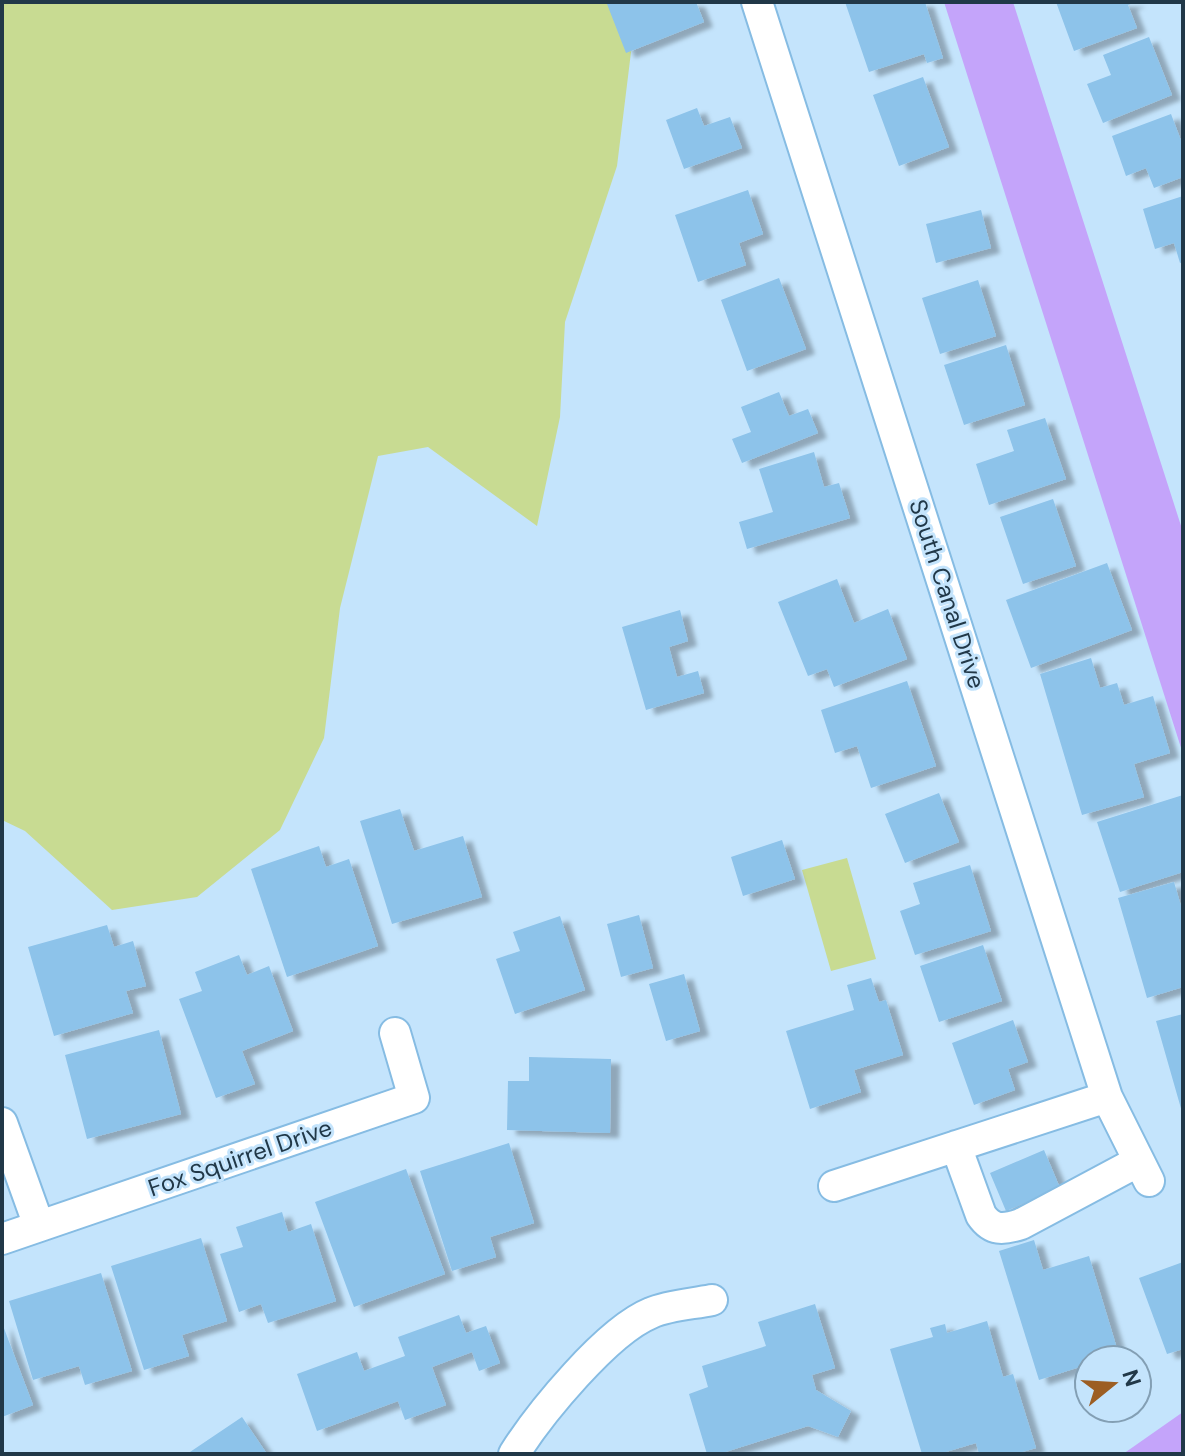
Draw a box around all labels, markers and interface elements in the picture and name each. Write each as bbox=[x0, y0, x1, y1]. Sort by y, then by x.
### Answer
street label: South Canal Drive bbox=[902, 495, 993, 692]
street label: Fox Squirrel Drive bbox=[144, 1112, 336, 1203]
north arrow bbox=[1073, 1344, 1153, 1424]
text: N bbox=[1115, 1366, 1148, 1390]

